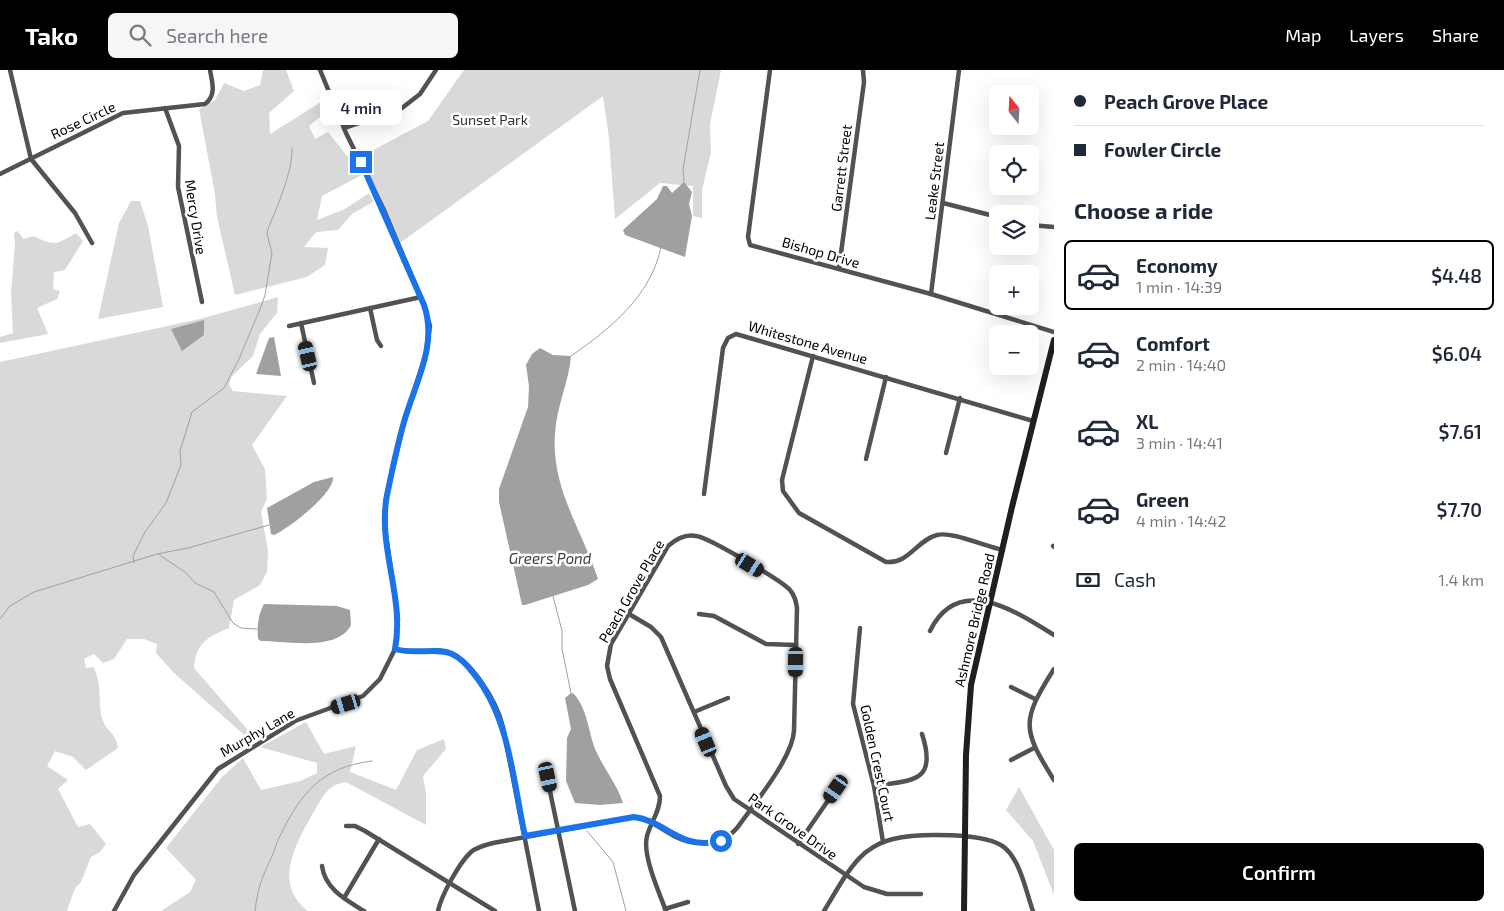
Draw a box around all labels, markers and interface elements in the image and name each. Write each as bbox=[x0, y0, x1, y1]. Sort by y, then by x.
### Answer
search box bbox=[108, 13, 458, 58]
text: Tako bbox=[25, 21, 78, 50]
icon: search bbox=[126, 21, 154, 49]
text: Search here bbox=[166, 24, 268, 47]
text: Map bbox=[1285, 24, 1321, 46]
text: Layers bbox=[1349, 24, 1404, 46]
text: Share bbox=[1432, 24, 1479, 46]
north arrow bbox=[989, 85, 1039, 135]
map controls bbox=[989, 85, 1039, 375]
callout: 4 min bbox=[320, 89, 402, 124]
text: Peach Grove Place bbox=[1104, 90, 1268, 113]
street label: Rose Circle bbox=[48, 98, 118, 142]
text: 4 min bbox=[340, 98, 382, 117]
park label: Sunset Park bbox=[452, 111, 528, 128]
street label: Garrett Street bbox=[827, 123, 855, 213]
text: Fowler Circle bbox=[1104, 138, 1221, 161]
street label: Leake Street bbox=[921, 141, 947, 221]
button: locate bbox=[989, 145, 1039, 195]
route end bbox=[350, 151, 372, 173]
street label: Mercy Drive bbox=[182, 178, 210, 256]
text: Choose a ride bbox=[1074, 197, 1213, 223]
button: layers bbox=[989, 205, 1039, 255]
street label: Bishop Drive bbox=[780, 233, 862, 271]
icon: car bbox=[1076, 253, 1121, 298]
text: Economy bbox=[1136, 254, 1218, 277]
text: $4.48 bbox=[1431, 264, 1482, 287]
button: + bbox=[989, 265, 1039, 315]
text: 1 min · 14:39 bbox=[1136, 277, 1222, 296]
street label: Whitestone Avenue bbox=[746, 317, 870, 367]
button: − bbox=[989, 325, 1039, 375]
icon: car bbox=[1076, 331, 1121, 376]
text: Comfort bbox=[1136, 332, 1210, 355]
car bbox=[297, 340, 318, 372]
text: $6.04 bbox=[1432, 342, 1482, 365]
text: 2 min · 14:40 bbox=[1136, 355, 1226, 374]
icon: car bbox=[1076, 409, 1121, 454]
text: XL bbox=[1136, 410, 1158, 433]
text: $7.61 bbox=[1439, 420, 1482, 443]
text: 3 min · 14:41 bbox=[1136, 433, 1223, 452]
icon: car bbox=[1076, 487, 1121, 532]
text: Green bbox=[1136, 488, 1189, 511]
text: $7.70 bbox=[1437, 498, 1482, 521]
text: 4 min · 14:42 bbox=[1136, 511, 1226, 530]
street label: Peach Grove Place bbox=[595, 537, 667, 645]
water label: Greers Pond bbox=[509, 549, 592, 567]
car bbox=[733, 551, 766, 579]
street label: Ashmore Bridge Road bbox=[950, 552, 998, 688]
icon: cash bbox=[1074, 566, 1102, 594]
text: Cash bbox=[1114, 568, 1156, 591]
text: 1.4 km bbox=[1439, 570, 1484, 589]
car bbox=[788, 647, 803, 677]
car bbox=[329, 692, 362, 716]
street label: Golden Crest Court bbox=[857, 703, 899, 823]
street label: Murphy Lane bbox=[217, 704, 297, 760]
car bbox=[693, 725, 718, 759]
car bbox=[537, 761, 558, 793]
car bbox=[821, 772, 850, 806]
street label: Park Grove Drive bbox=[745, 789, 841, 863]
route start bbox=[710, 830, 732, 852]
button: Confirm bbox=[1074, 843, 1484, 901]

